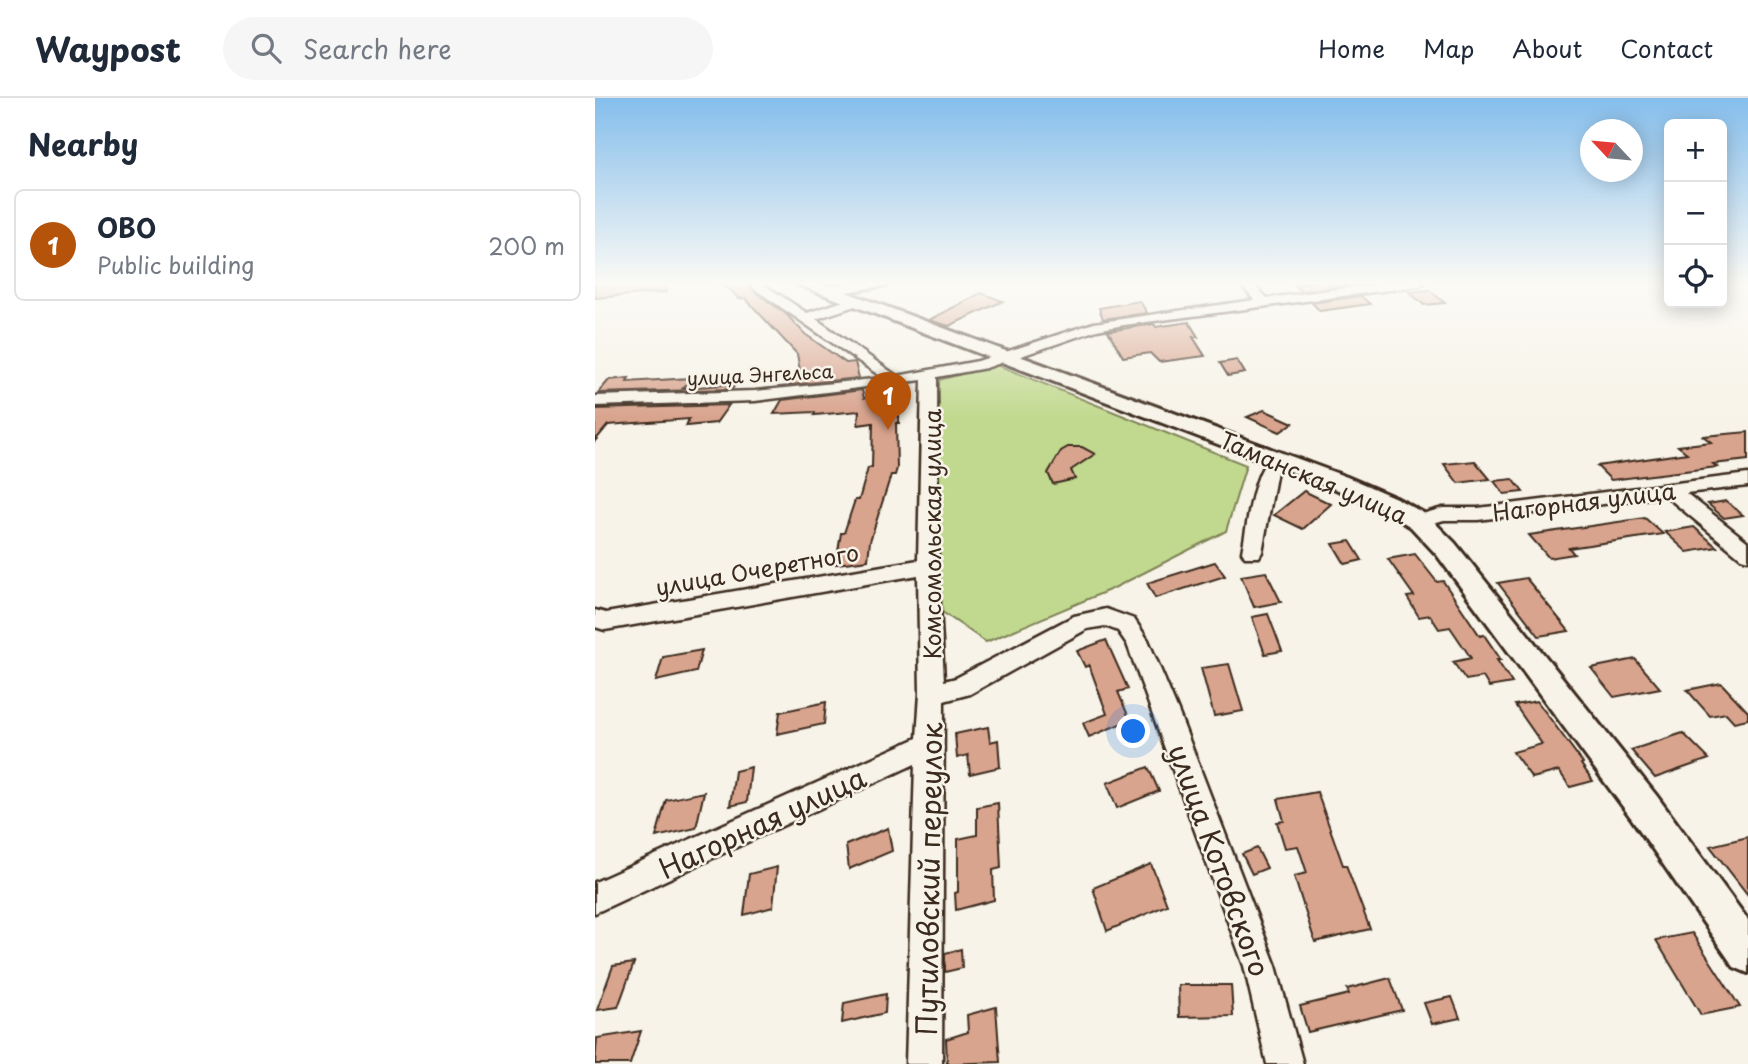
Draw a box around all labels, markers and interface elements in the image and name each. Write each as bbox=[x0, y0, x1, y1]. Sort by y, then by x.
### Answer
search box bbox=[223, 17, 713, 80]
text: Waypost bbox=[35, 23, 181, 73]
icon: search bbox=[247, 29, 285, 67]
text: Search here bbox=[303, 29, 452, 68]
text: Home bbox=[1318, 30, 1385, 66]
text: Map bbox=[1423, 30, 1474, 66]
text: About bbox=[1512, 30, 1582, 66]
text: Contact bbox=[1620, 30, 1713, 66]
north arrow bbox=[1580, 119, 1643, 182]
map controls bbox=[1664, 119, 1727, 308]
button: + bbox=[1664, 119, 1727, 182]
text: Nearby bbox=[28, 121, 138, 166]
button: − bbox=[1664, 182, 1727, 245]
text: ОВО bbox=[97, 208, 156, 247]
text: 1 bbox=[48, 228, 59, 263]
text: 200 m bbox=[488, 228, 565, 263]
button: locate bbox=[1664, 245, 1727, 308]
text: Public building bbox=[97, 247, 254, 282]
street label: улица Энгельса bbox=[686, 356, 834, 392]
pin: 1 bbox=[865, 372, 911, 430]
street label: Комсомольская улица bbox=[914, 408, 949, 659]
street label: Таманская улица bbox=[1215, 422, 1413, 532]
street label: Нагорная улица bbox=[1490, 472, 1678, 530]
street label: улица Очеретного bbox=[653, 534, 861, 604]
your location bbox=[1116, 714, 1150, 748]
street label: Путиловский переулок bbox=[904, 722, 952, 1036]
street label: улица Котовского bbox=[1158, 738, 1282, 982]
street label: Нагорная улица bbox=[651, 755, 873, 889]

